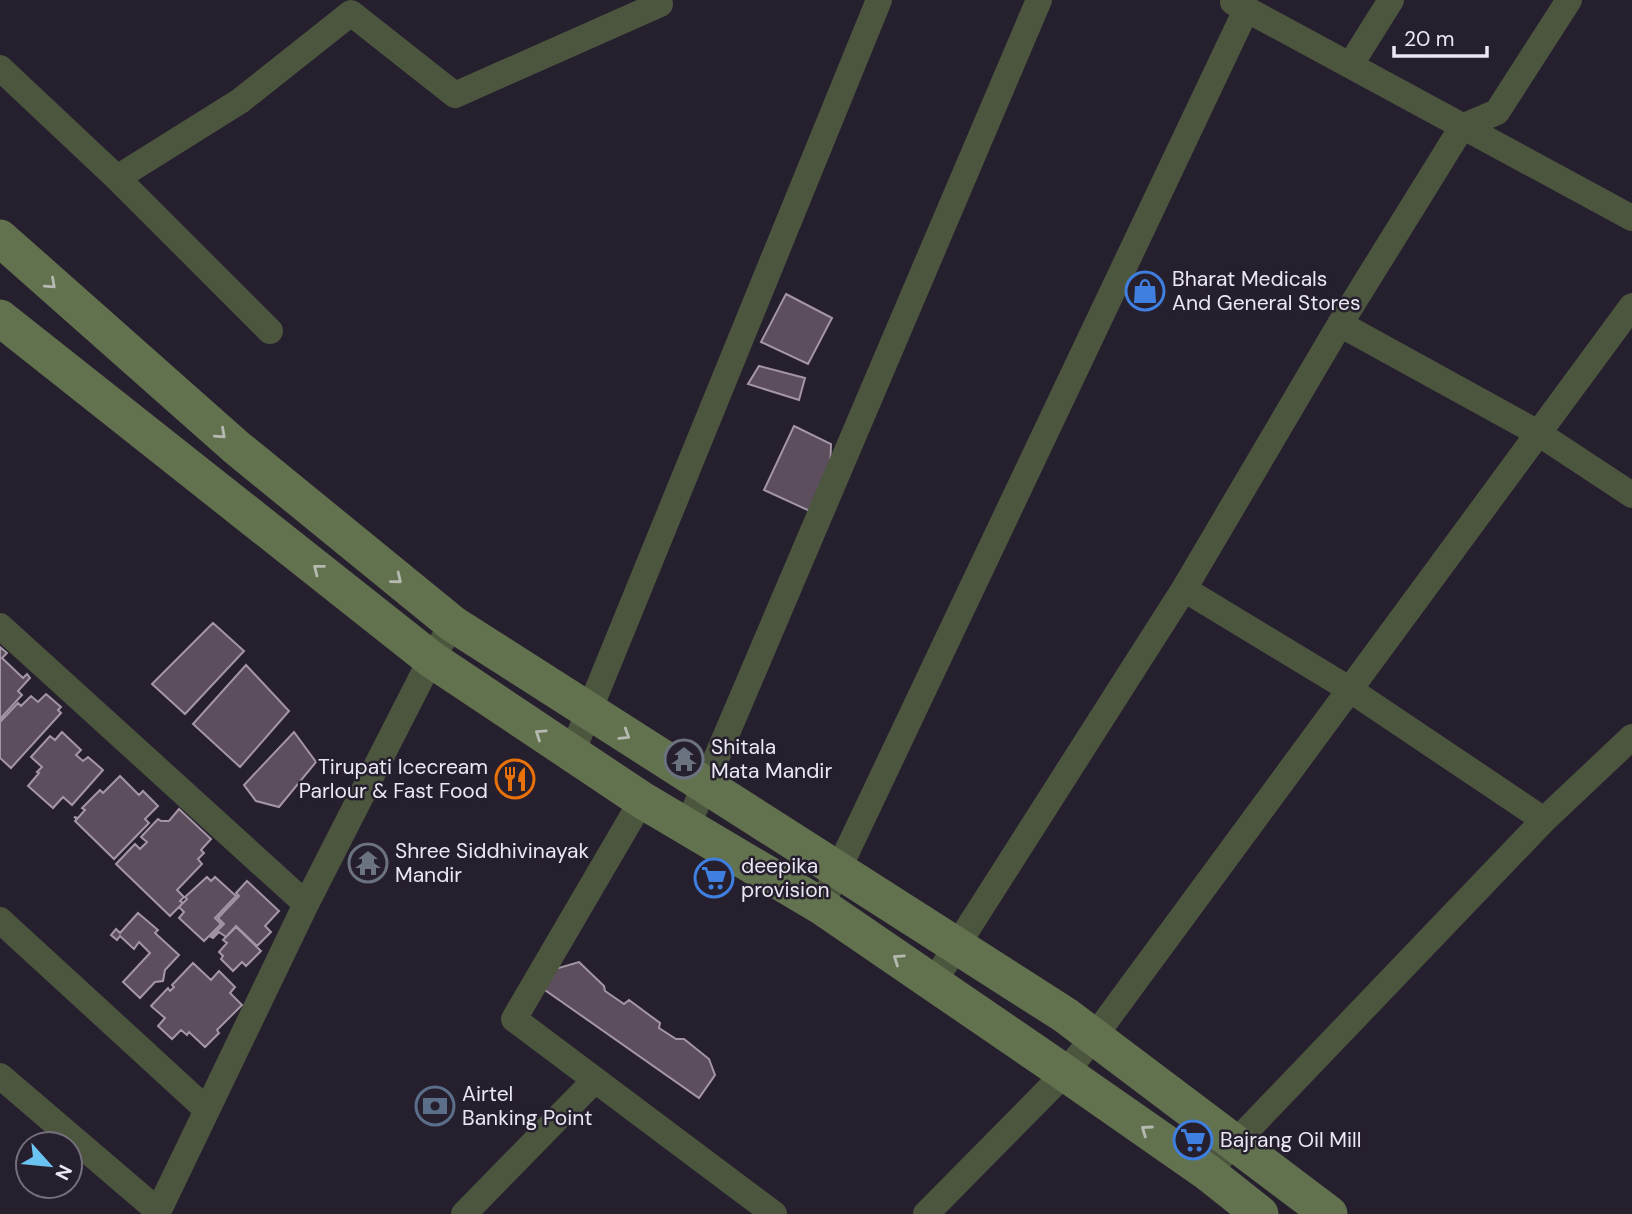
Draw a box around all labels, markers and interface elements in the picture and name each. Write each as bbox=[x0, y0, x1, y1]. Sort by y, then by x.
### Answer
scale bar bbox=[1394, 14, 1487, 58]
text: 20 m bbox=[1404, 25, 1455, 53]
place label: Bharat Medicals And General Stores bbox=[1172, 265, 1360, 317]
shop icon: Bharat Medicals And General Stores bbox=[1124, 270, 1166, 312]
one-way arrow bbox=[43, 275, 56, 288]
one-way arrow bbox=[213, 426, 226, 439]
one-way arrow bbox=[313, 565, 325, 578]
one-way arrow bbox=[389, 571, 402, 583]
one-way arrow bbox=[617, 726, 630, 739]
one-way arrow bbox=[535, 730, 548, 742]
place label: Shitala Mata Mandir bbox=[711, 733, 832, 785]
temple icon: Shitala Mata Mandir bbox=[663, 738, 705, 780]
place label: Tirupati Icecream Parlour & Fast Food bbox=[299, 753, 488, 805]
restaurant icon: Tirupati Icecream Parlour & Fast Food bbox=[494, 758, 536, 800]
place label: Shree Siddhivinayak Mandir bbox=[395, 837, 589, 889]
temple icon: Shree Siddhivinayak Mandir bbox=[347, 842, 389, 884]
place label: deepika provision bbox=[741, 852, 830, 904]
supermarket icon: deepika provision bbox=[693, 857, 735, 899]
one-way arrow bbox=[893, 955, 906, 967]
place label: Airtel Banking Point bbox=[462, 1080, 592, 1132]
bank icon: Airtel Banking Point bbox=[414, 1085, 456, 1127]
supermarket icon: Bajrang Oil Mill bbox=[1172, 1119, 1214, 1161]
one-way arrow bbox=[1141, 1125, 1154, 1138]
place label: Bajrang Oil Mill bbox=[1220, 1126, 1361, 1154]
north arrow bbox=[14, 1130, 84, 1200]
text: N bbox=[49, 1161, 78, 1184]

